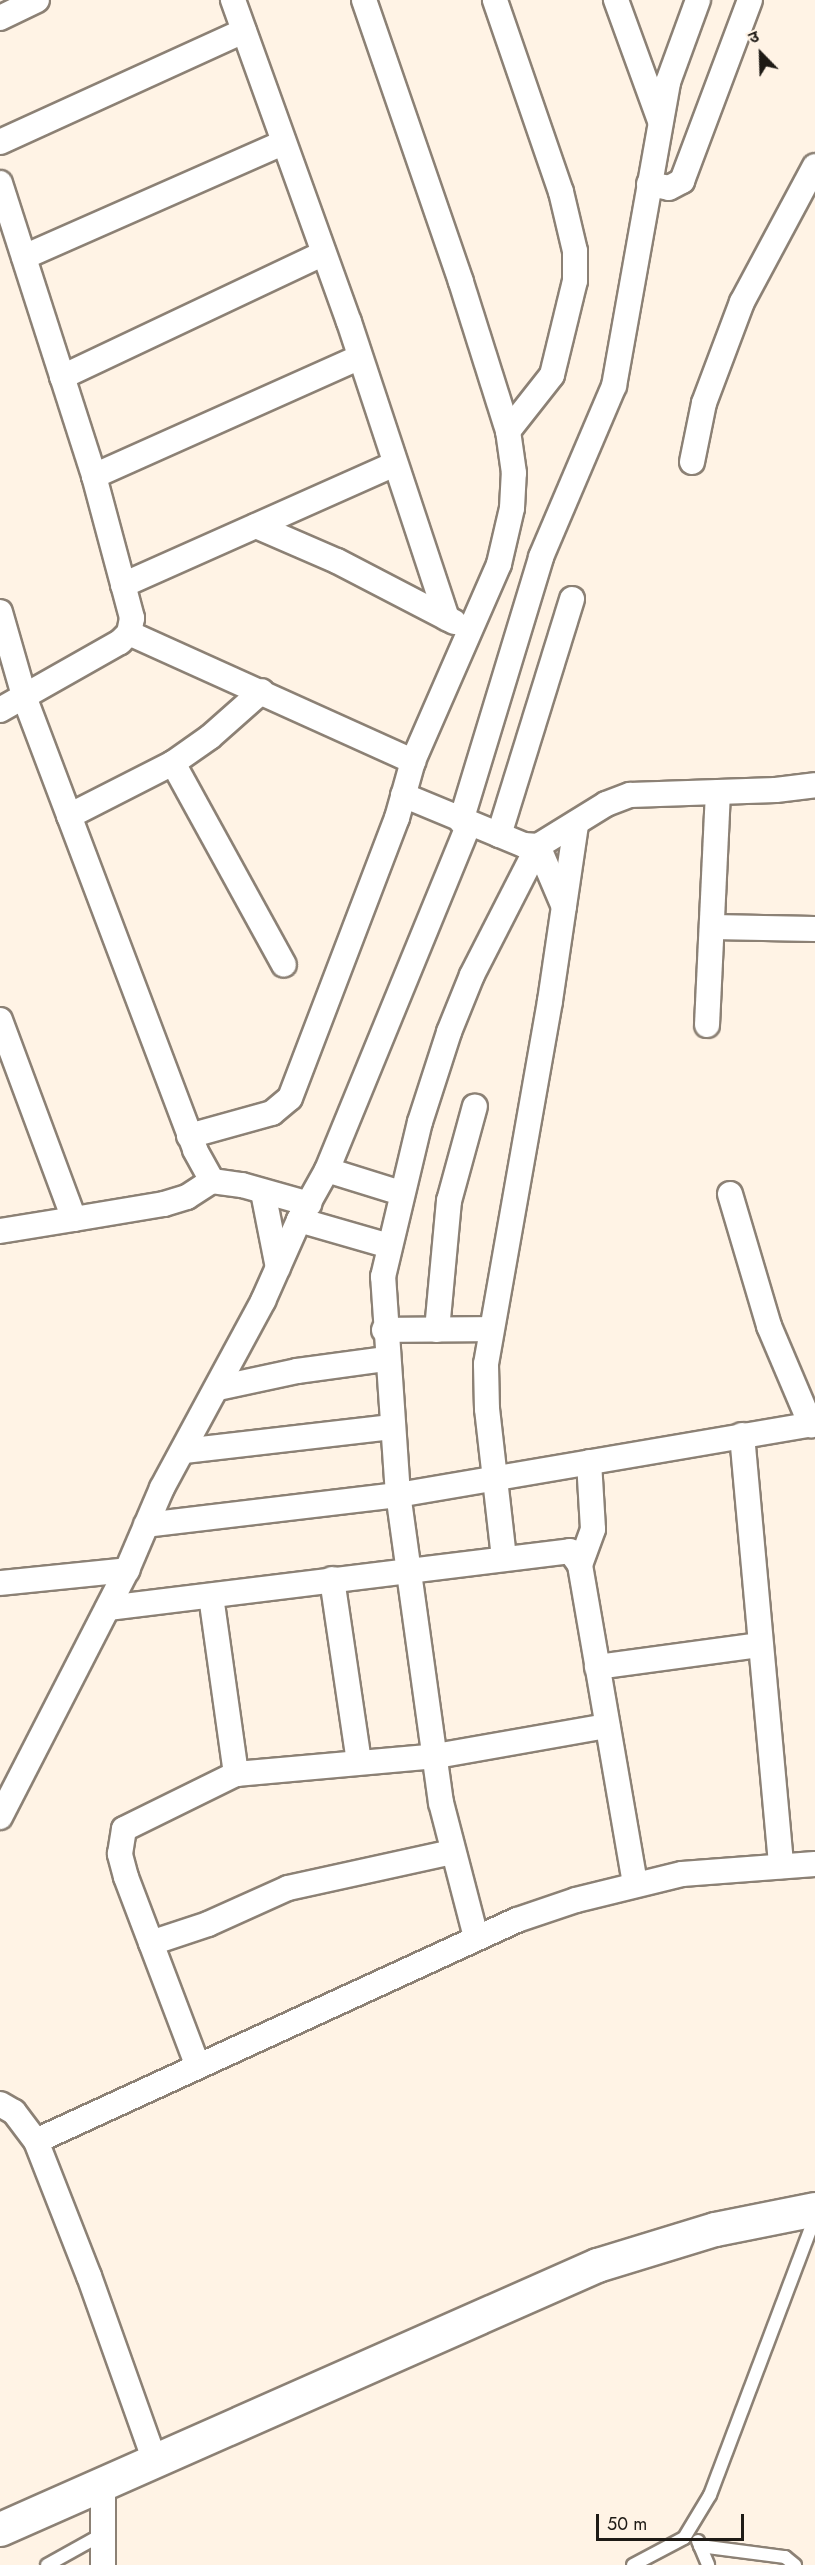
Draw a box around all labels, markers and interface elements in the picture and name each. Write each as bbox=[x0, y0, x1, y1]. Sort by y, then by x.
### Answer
north arrow bbox=[731, 24, 791, 84]
text: उ bbox=[745, 25, 763, 49]
scale bar bbox=[599, 2502, 748, 2540]
text: 50 m bbox=[607, 2511, 647, 2537]

